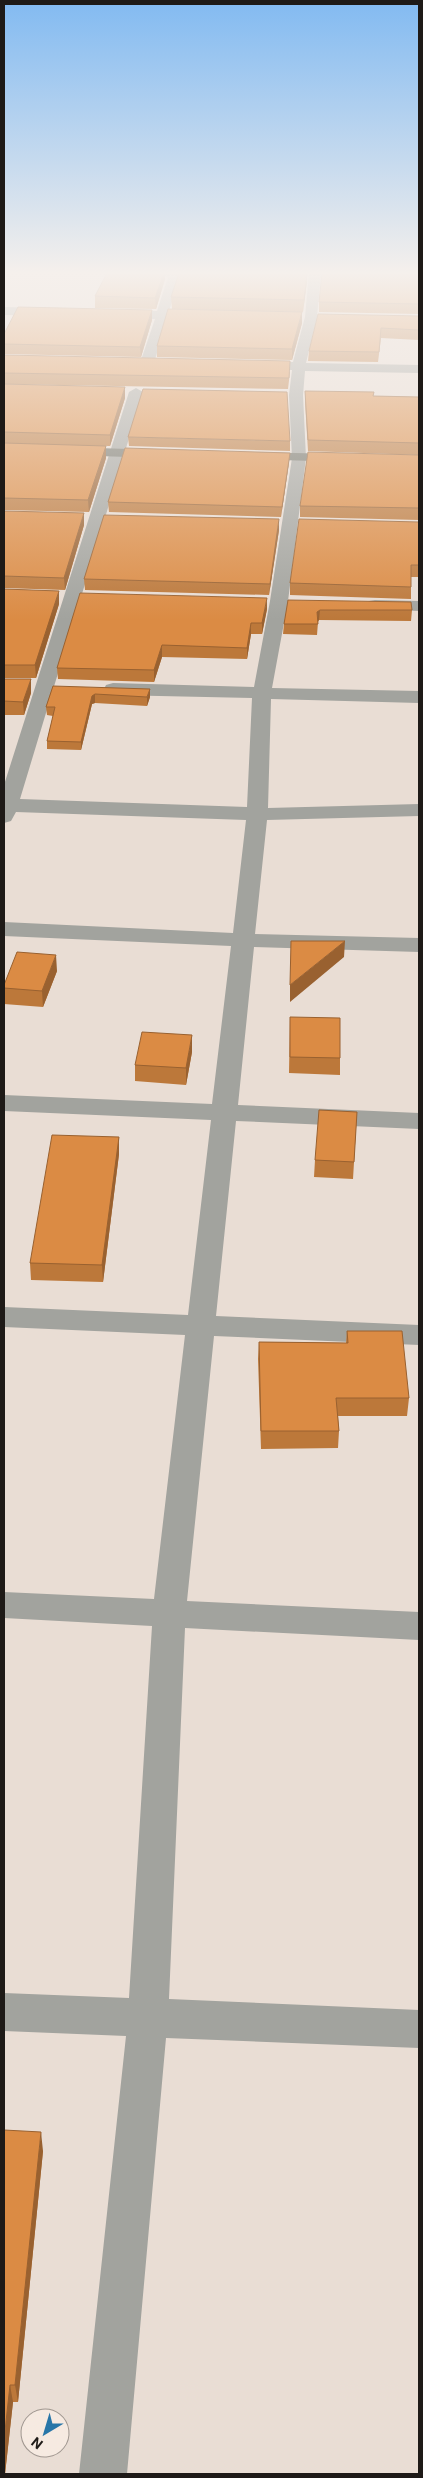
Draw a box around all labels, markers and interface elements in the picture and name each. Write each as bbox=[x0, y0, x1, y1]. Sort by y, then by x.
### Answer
north arrow bbox=[20, 2408, 70, 2458]
text: N bbox=[28, 2434, 46, 2453]

